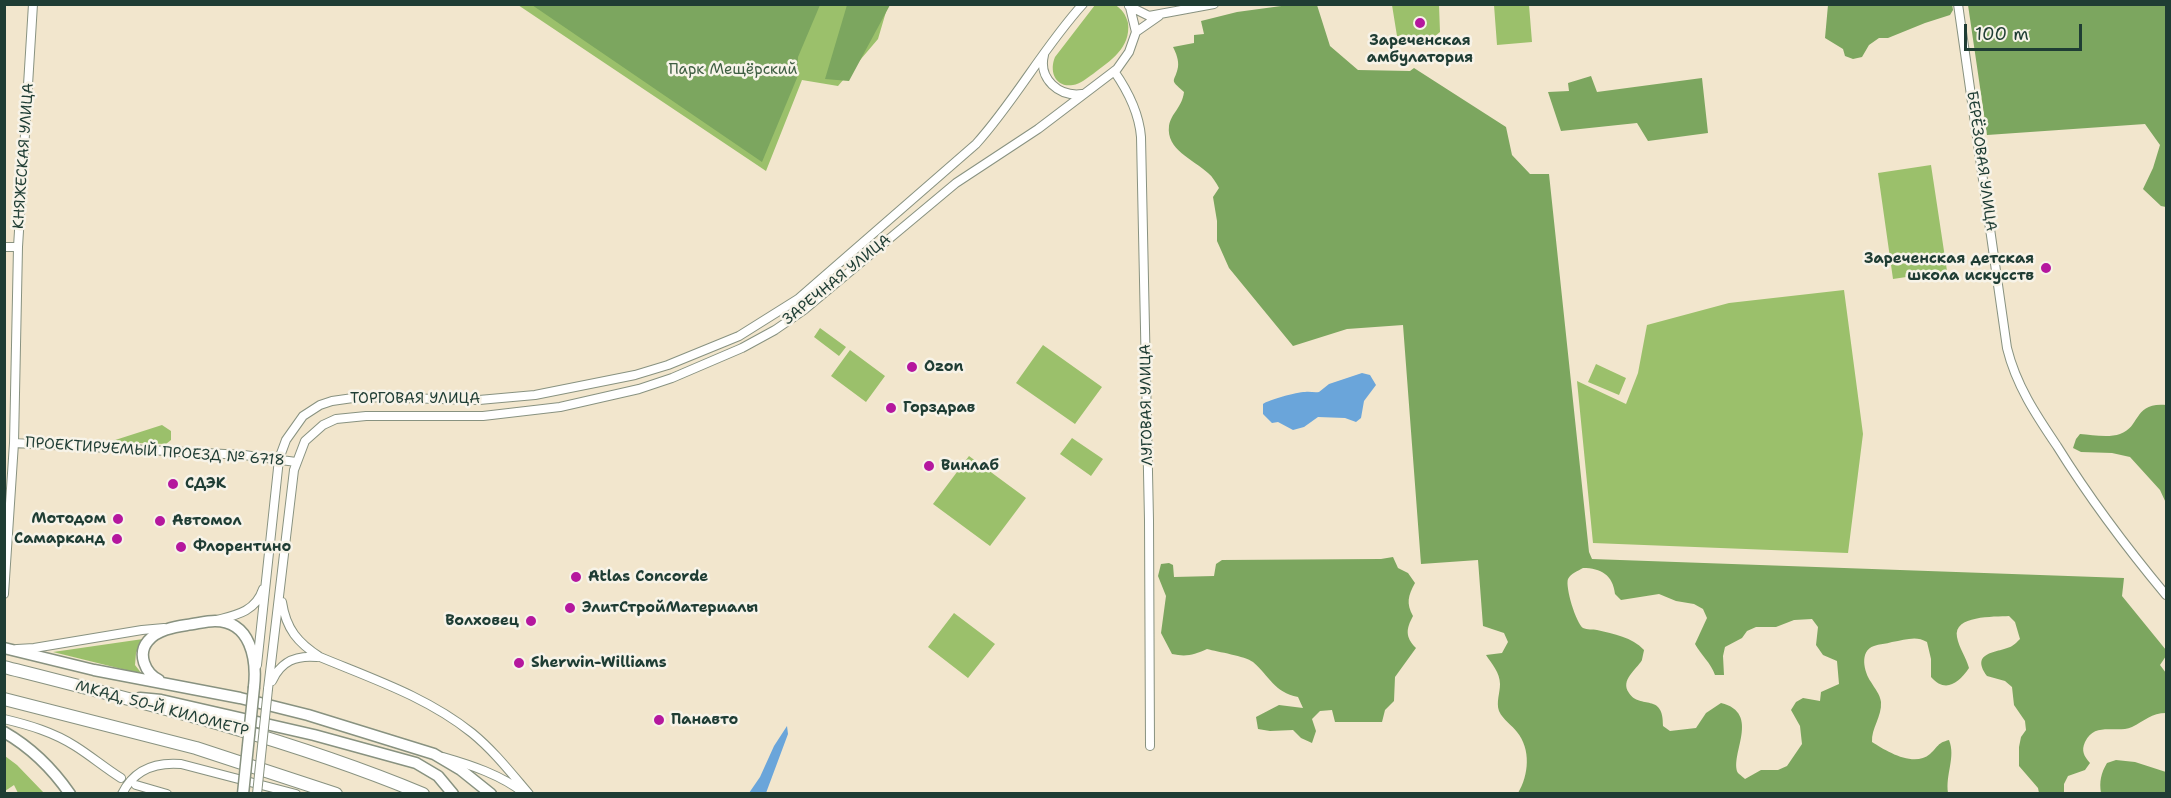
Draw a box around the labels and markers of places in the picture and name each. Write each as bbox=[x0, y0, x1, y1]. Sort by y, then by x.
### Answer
marker: Зареченская амбулатория bbox=[1413, 16, 1427, 30]
place label: Зареченская амбулатория bbox=[1367, 32, 1473, 67]
place label: Зареченская детская школа искусств bbox=[1864, 250, 2034, 285]
marker: Зареченская детская школа искусств bbox=[2039, 261, 2053, 275]
place label: Ozon bbox=[924, 358, 964, 376]
marker: Ozon bbox=[905, 360, 919, 374]
place label: Горздрав bbox=[903, 399, 975, 417]
marker: Горздрав bbox=[884, 401, 898, 415]
place label: Винлаб bbox=[941, 457, 999, 475]
marker: Винлаб bbox=[922, 459, 936, 473]
place label: СДЭК bbox=[185, 475, 226, 493]
marker: СДЭК bbox=[166, 477, 180, 491]
place label: Мотодом bbox=[31, 510, 106, 528]
marker: Мотодом bbox=[111, 512, 125, 526]
place label: Автомол bbox=[172, 512, 241, 530]
marker: Автомол bbox=[153, 514, 167, 528]
place label: Самарканд bbox=[14, 530, 105, 548]
marker: Самарканд bbox=[110, 532, 124, 546]
place label: Флорентино bbox=[193, 538, 291, 556]
marker: Флорентино bbox=[174, 540, 188, 554]
place label: Atlas Concorde bbox=[588, 568, 708, 586]
marker: Atlas Concorde bbox=[569, 570, 583, 584]
place label: ЭлитСтройМатериалы bbox=[582, 599, 758, 617]
marker: ЭлитСтройМатериалы bbox=[563, 601, 577, 615]
place label: Волховец bbox=[445, 612, 519, 630]
marker: Волховец bbox=[524, 614, 538, 628]
place label: Sherwin-Williams bbox=[531, 654, 667, 672]
marker: Sherwin-Williams bbox=[512, 656, 526, 670]
place label: Панавто bbox=[671, 711, 738, 729]
marker: Панавто bbox=[652, 713, 666, 727]

